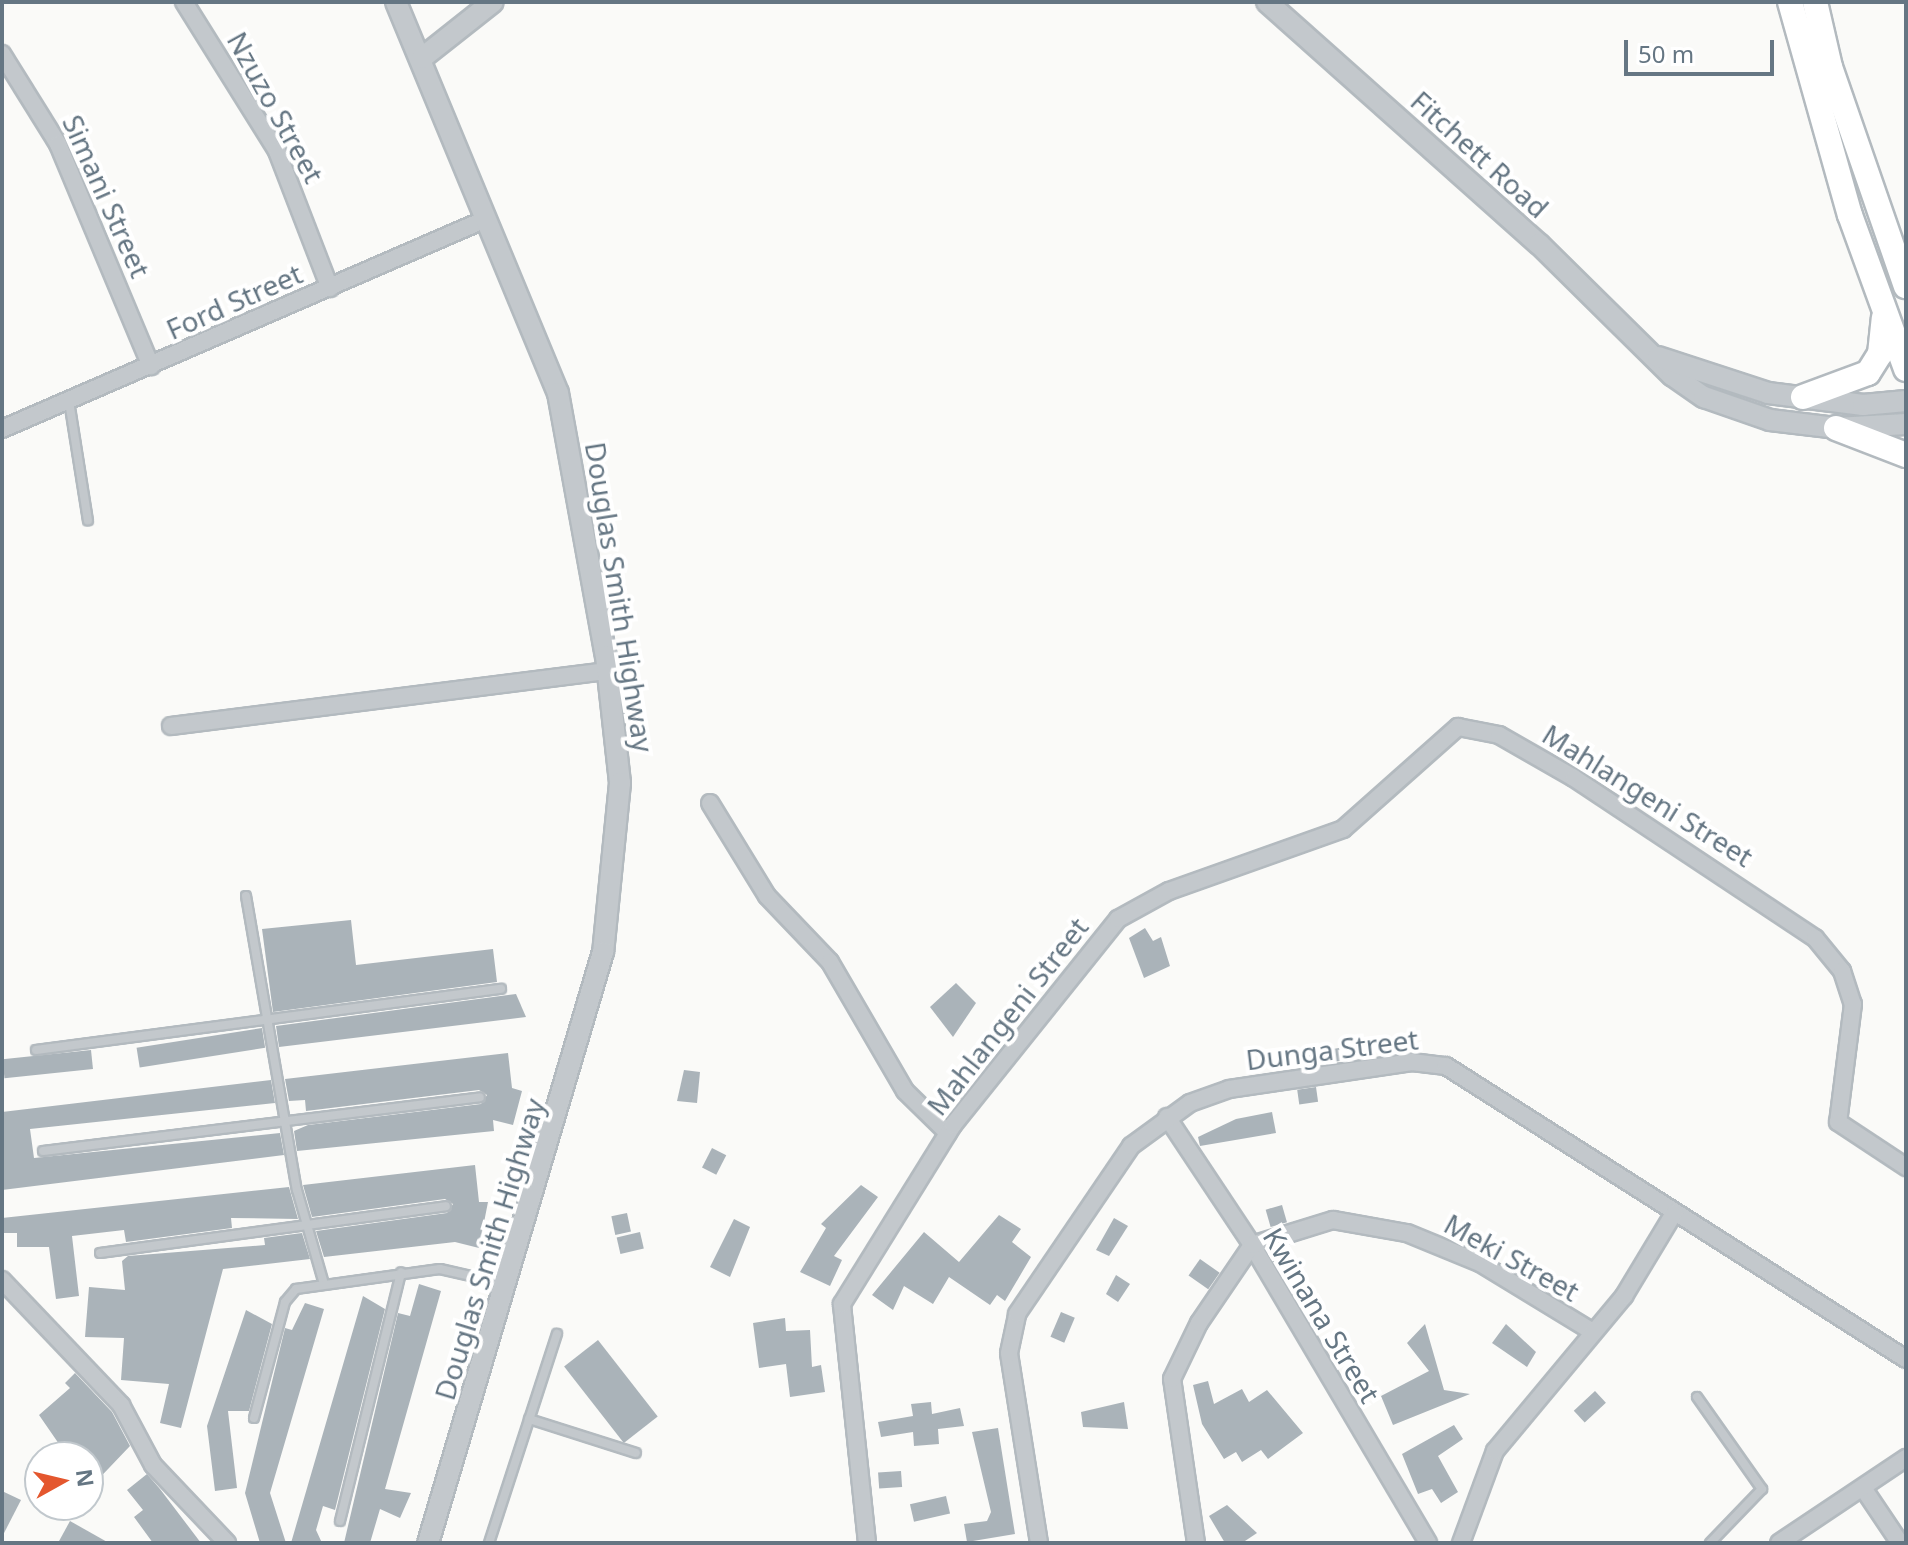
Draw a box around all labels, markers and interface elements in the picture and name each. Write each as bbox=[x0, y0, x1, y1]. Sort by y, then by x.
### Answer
scale bar bbox=[1628, 24, 1778, 74]
street label: Nzuzo Street bbox=[221, 26, 331, 188]
text: 50 m bbox=[1638, 37, 1694, 70]
street label: Fitchett Road bbox=[1404, 84, 1556, 224]
street label: Simani Street bbox=[56, 109, 158, 283]
street label: Ford Street bbox=[161, 256, 307, 346]
street label: Douglas Smith Highway bbox=[579, 440, 661, 754]
street label: Mahlangeni Street bbox=[1537, 717, 1759, 873]
street label: Mahlangeni Street bbox=[919, 910, 1095, 1122]
street label: Dunga Street bbox=[1244, 1022, 1420, 1076]
street label: Douglas Smith Highway bbox=[427, 1094, 551, 1404]
street label: Meki Street bbox=[1439, 1206, 1585, 1308]
street label: Kwinana Street bbox=[1257, 1221, 1387, 1409]
north arrow bbox=[24, 1441, 104, 1521]
text: N bbox=[70, 1467, 102, 1489]

